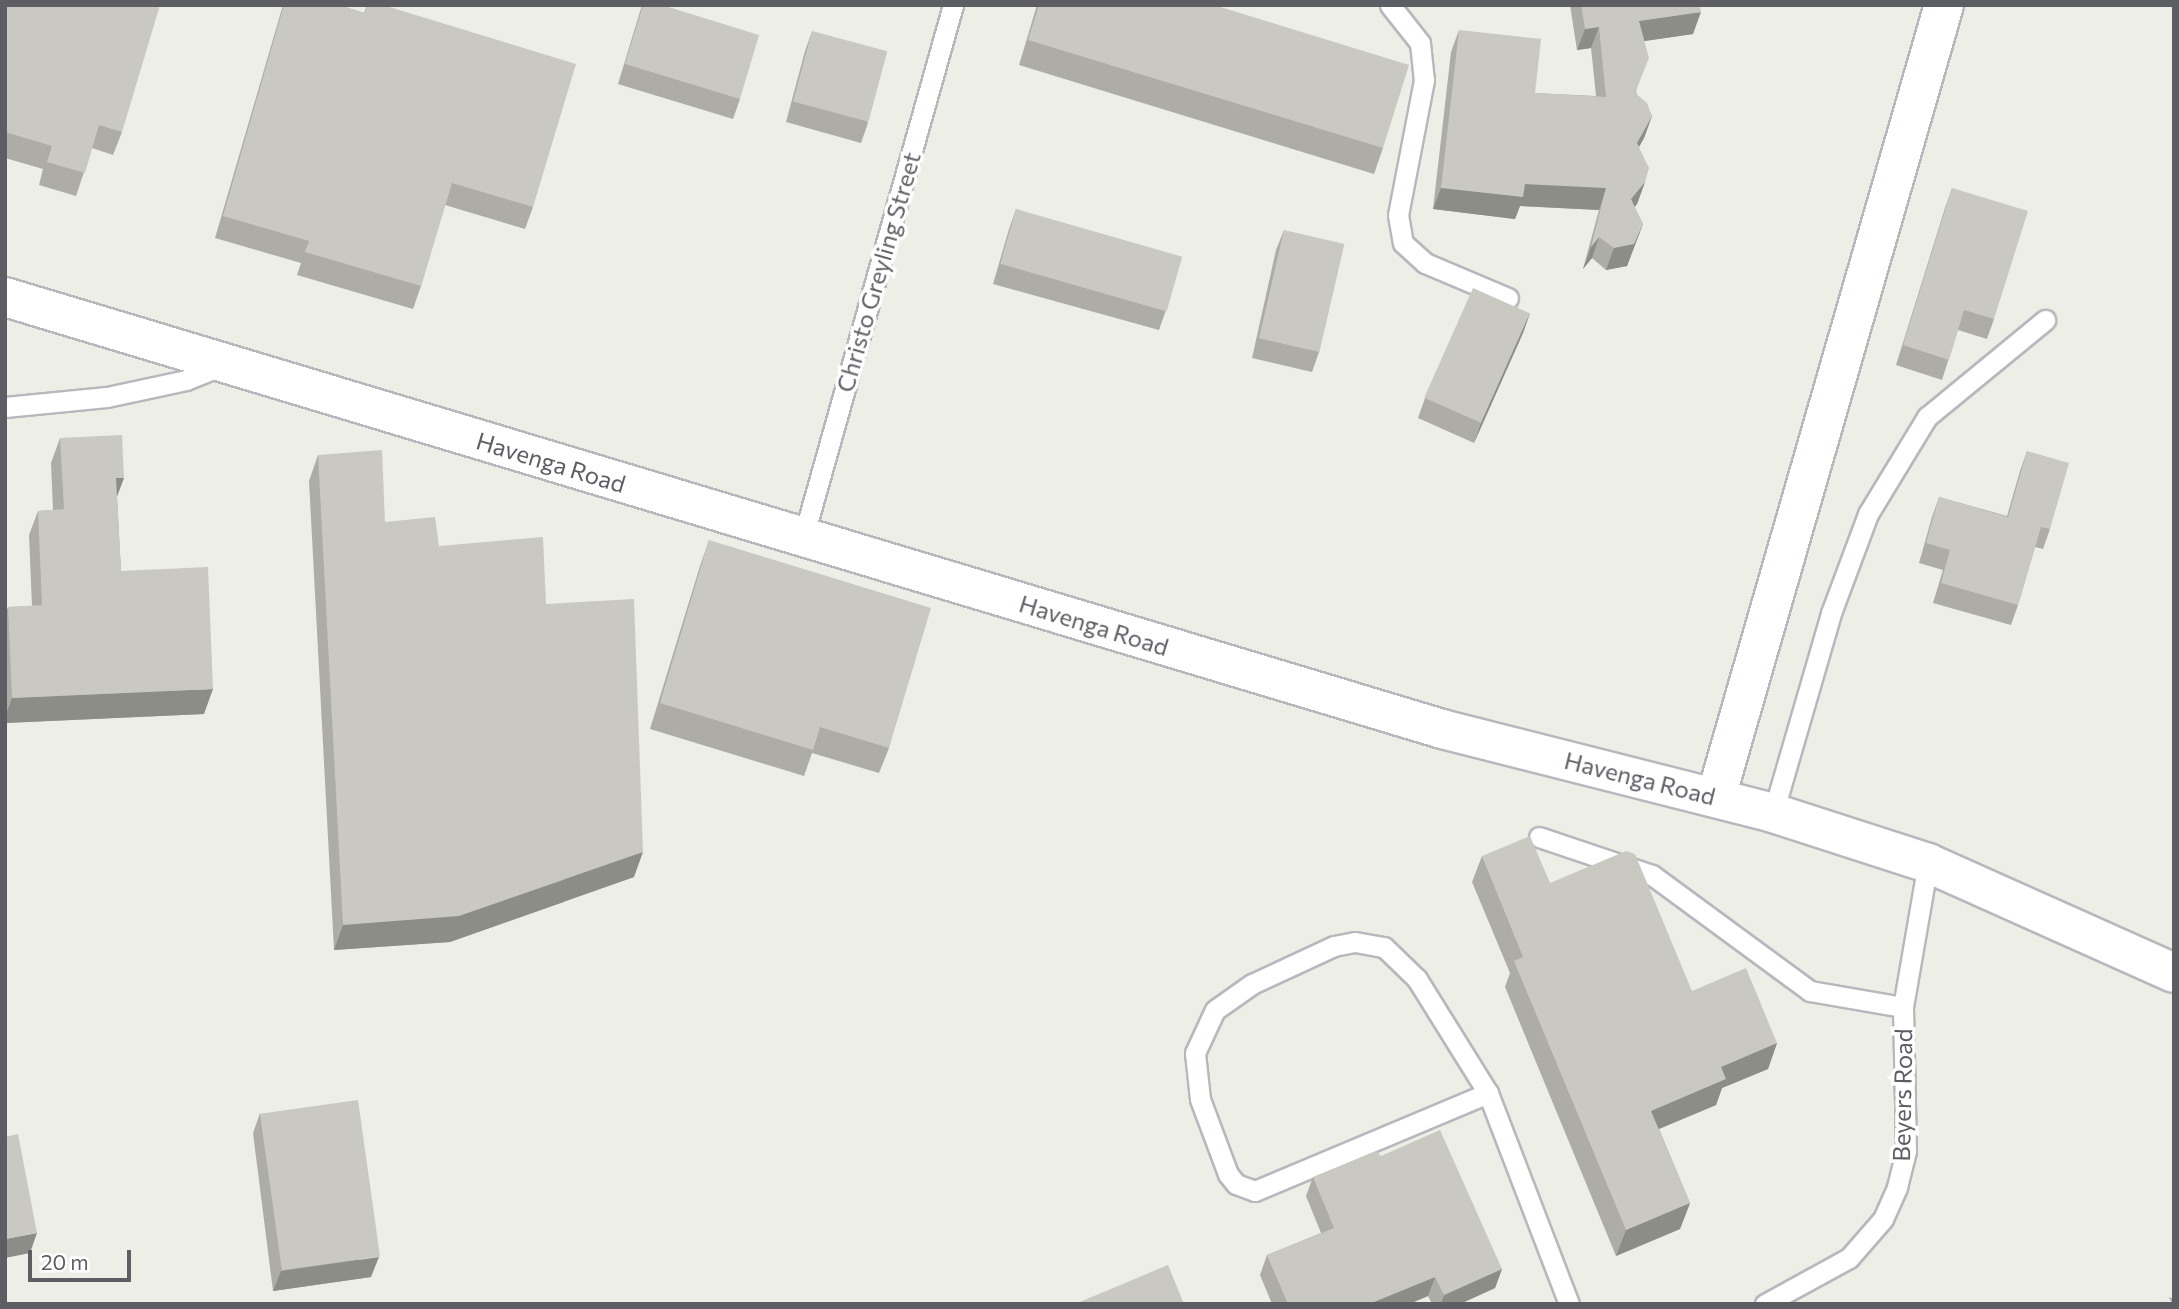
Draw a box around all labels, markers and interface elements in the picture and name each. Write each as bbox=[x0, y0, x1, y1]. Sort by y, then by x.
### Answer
street label: Christo Greyling Street bbox=[830, 149, 926, 395]
street label: Havenga Road bbox=[473, 426, 629, 498]
street label: Havenga Road bbox=[1016, 589, 1172, 661]
street label: Havenga Road bbox=[1562, 745, 1718, 811]
street label: Beyers Road bbox=[1886, 1028, 1918, 1162]
scale bar bbox=[32, 1236, 135, 1280]
text: 20 m bbox=[41, 1249, 89, 1274]

